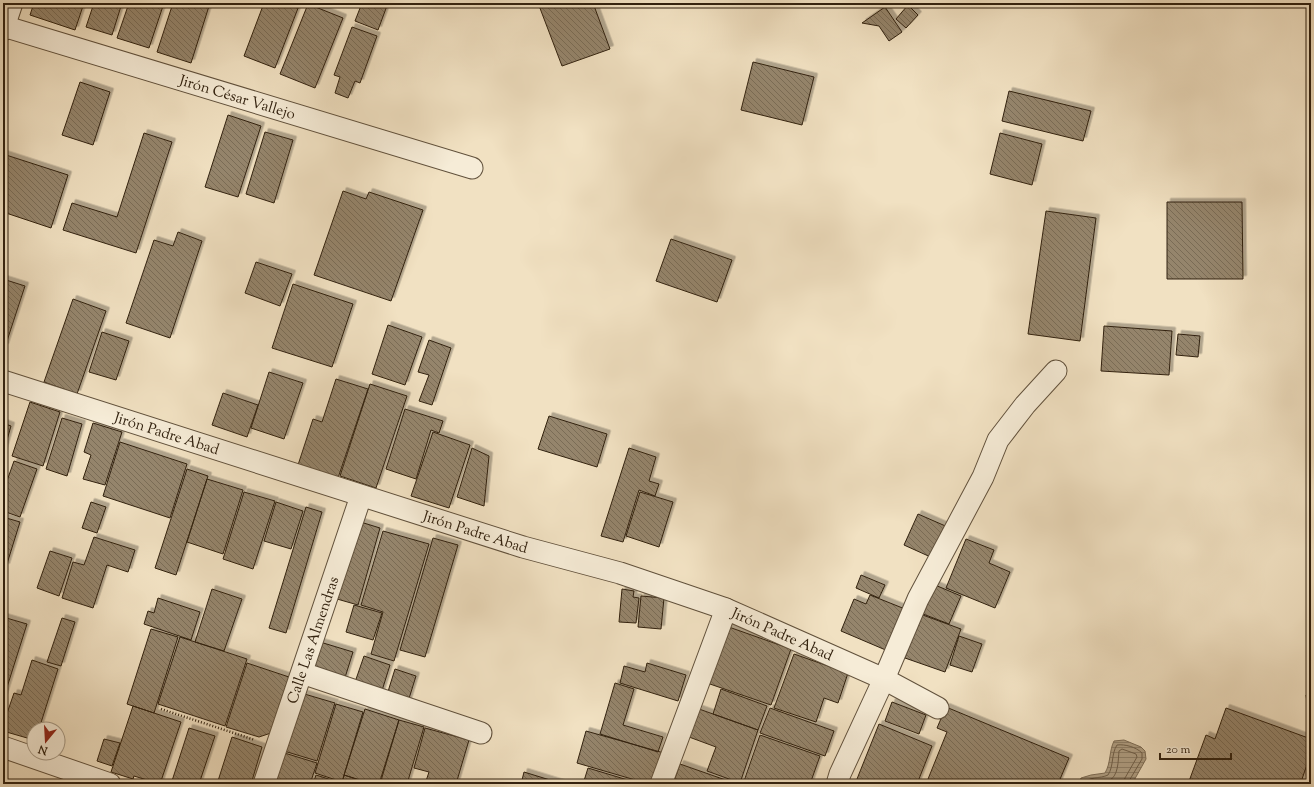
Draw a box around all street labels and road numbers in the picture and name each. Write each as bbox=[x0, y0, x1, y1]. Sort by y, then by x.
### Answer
street label: Jirón César Vallejo bbox=[175, 71, 298, 126]
street label: Jirón Padre Abad bbox=[110, 408, 222, 461]
street label: Jirón Padre Abad bbox=[419, 506, 530, 560]
street label: Calle Las Almendras bbox=[283, 574, 345, 707]
street label: Jirón Padre Abad bbox=[727, 603, 836, 667]

